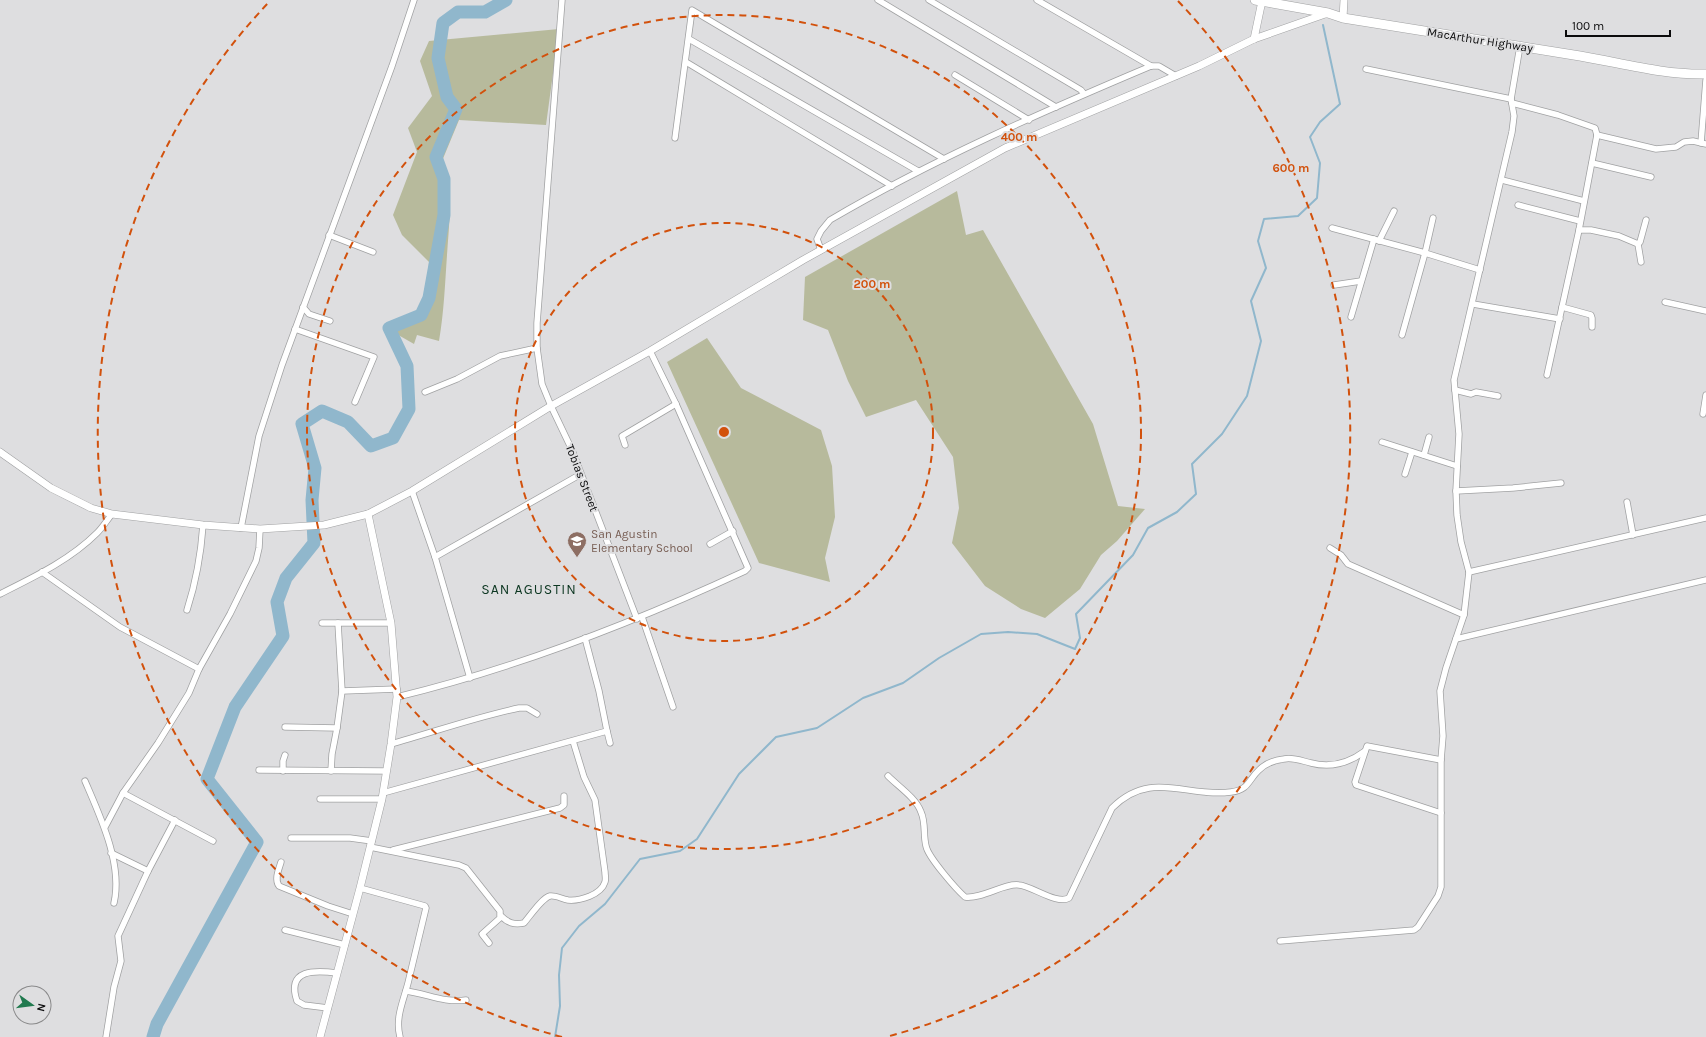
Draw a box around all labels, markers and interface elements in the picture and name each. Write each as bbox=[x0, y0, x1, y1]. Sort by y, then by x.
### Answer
scale bar bbox=[1566, 12, 1670, 38]
text: 100 m bbox=[1572, 19, 1604, 33]
street label: MacArthur Highway bbox=[1426, 25, 1534, 55]
text: 400 m bbox=[1001, 130, 1037, 144]
text: 600 m bbox=[1273, 161, 1309, 175]
text: 200 m bbox=[854, 277, 890, 291]
centre of rings bbox=[717, 425, 731, 439]
street label: Tobias Street bbox=[563, 442, 601, 514]
place label: San Agustin Elementary School bbox=[591, 527, 693, 555]
school or university icon: San Agustin Elementary School bbox=[566, 530, 588, 558]
district label: SAN AGUSTIN bbox=[481, 581, 577, 598]
north arrow bbox=[12, 985, 52, 1025]
text: N bbox=[34, 1002, 48, 1013]

